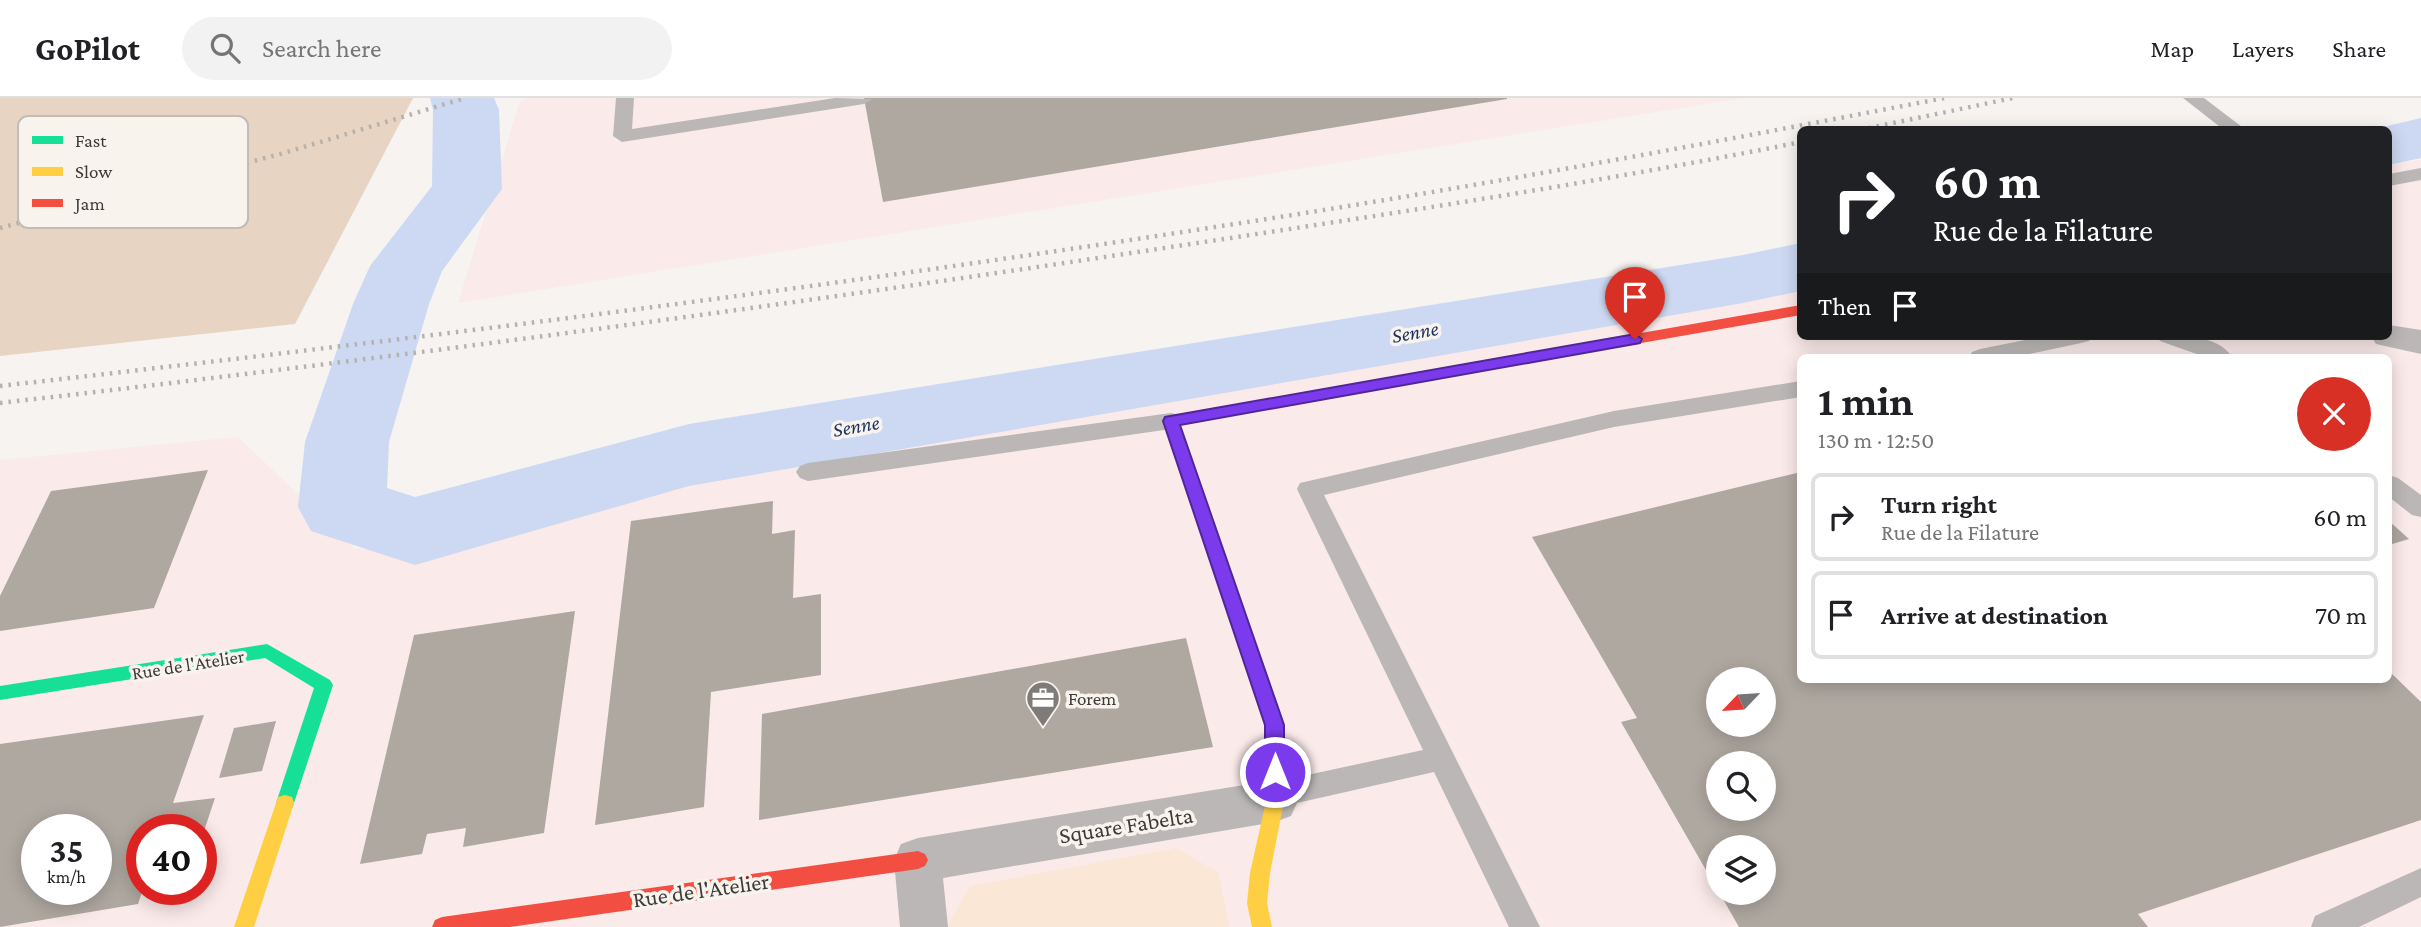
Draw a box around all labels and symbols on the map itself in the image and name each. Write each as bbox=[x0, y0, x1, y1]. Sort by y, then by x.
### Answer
legend bbox=[18, 116, 248, 228]
text: Fast bbox=[75, 130, 107, 151]
text: Slow bbox=[75, 161, 112, 182]
text: Jam bbox=[73, 193, 105, 214]
pin bbox=[1605, 267, 1665, 339]
water label: Senne bbox=[1390, 316, 1440, 348]
water label: Senne bbox=[831, 410, 881, 442]
street label: Rue de l'Atelier bbox=[130, 645, 246, 684]
north arrow bbox=[1706, 667, 1776, 737]
office icon: Forem bbox=[1024, 679, 1062, 728]
place label: Forem bbox=[1068, 688, 1116, 709]
position arrow bbox=[1238, 735, 1312, 809]
street label: Square Fabelta bbox=[1057, 802, 1195, 848]
speed limit sign: 40 bbox=[126, 814, 217, 905]
street label: Rue de l'Atelier bbox=[631, 868, 771, 912]

